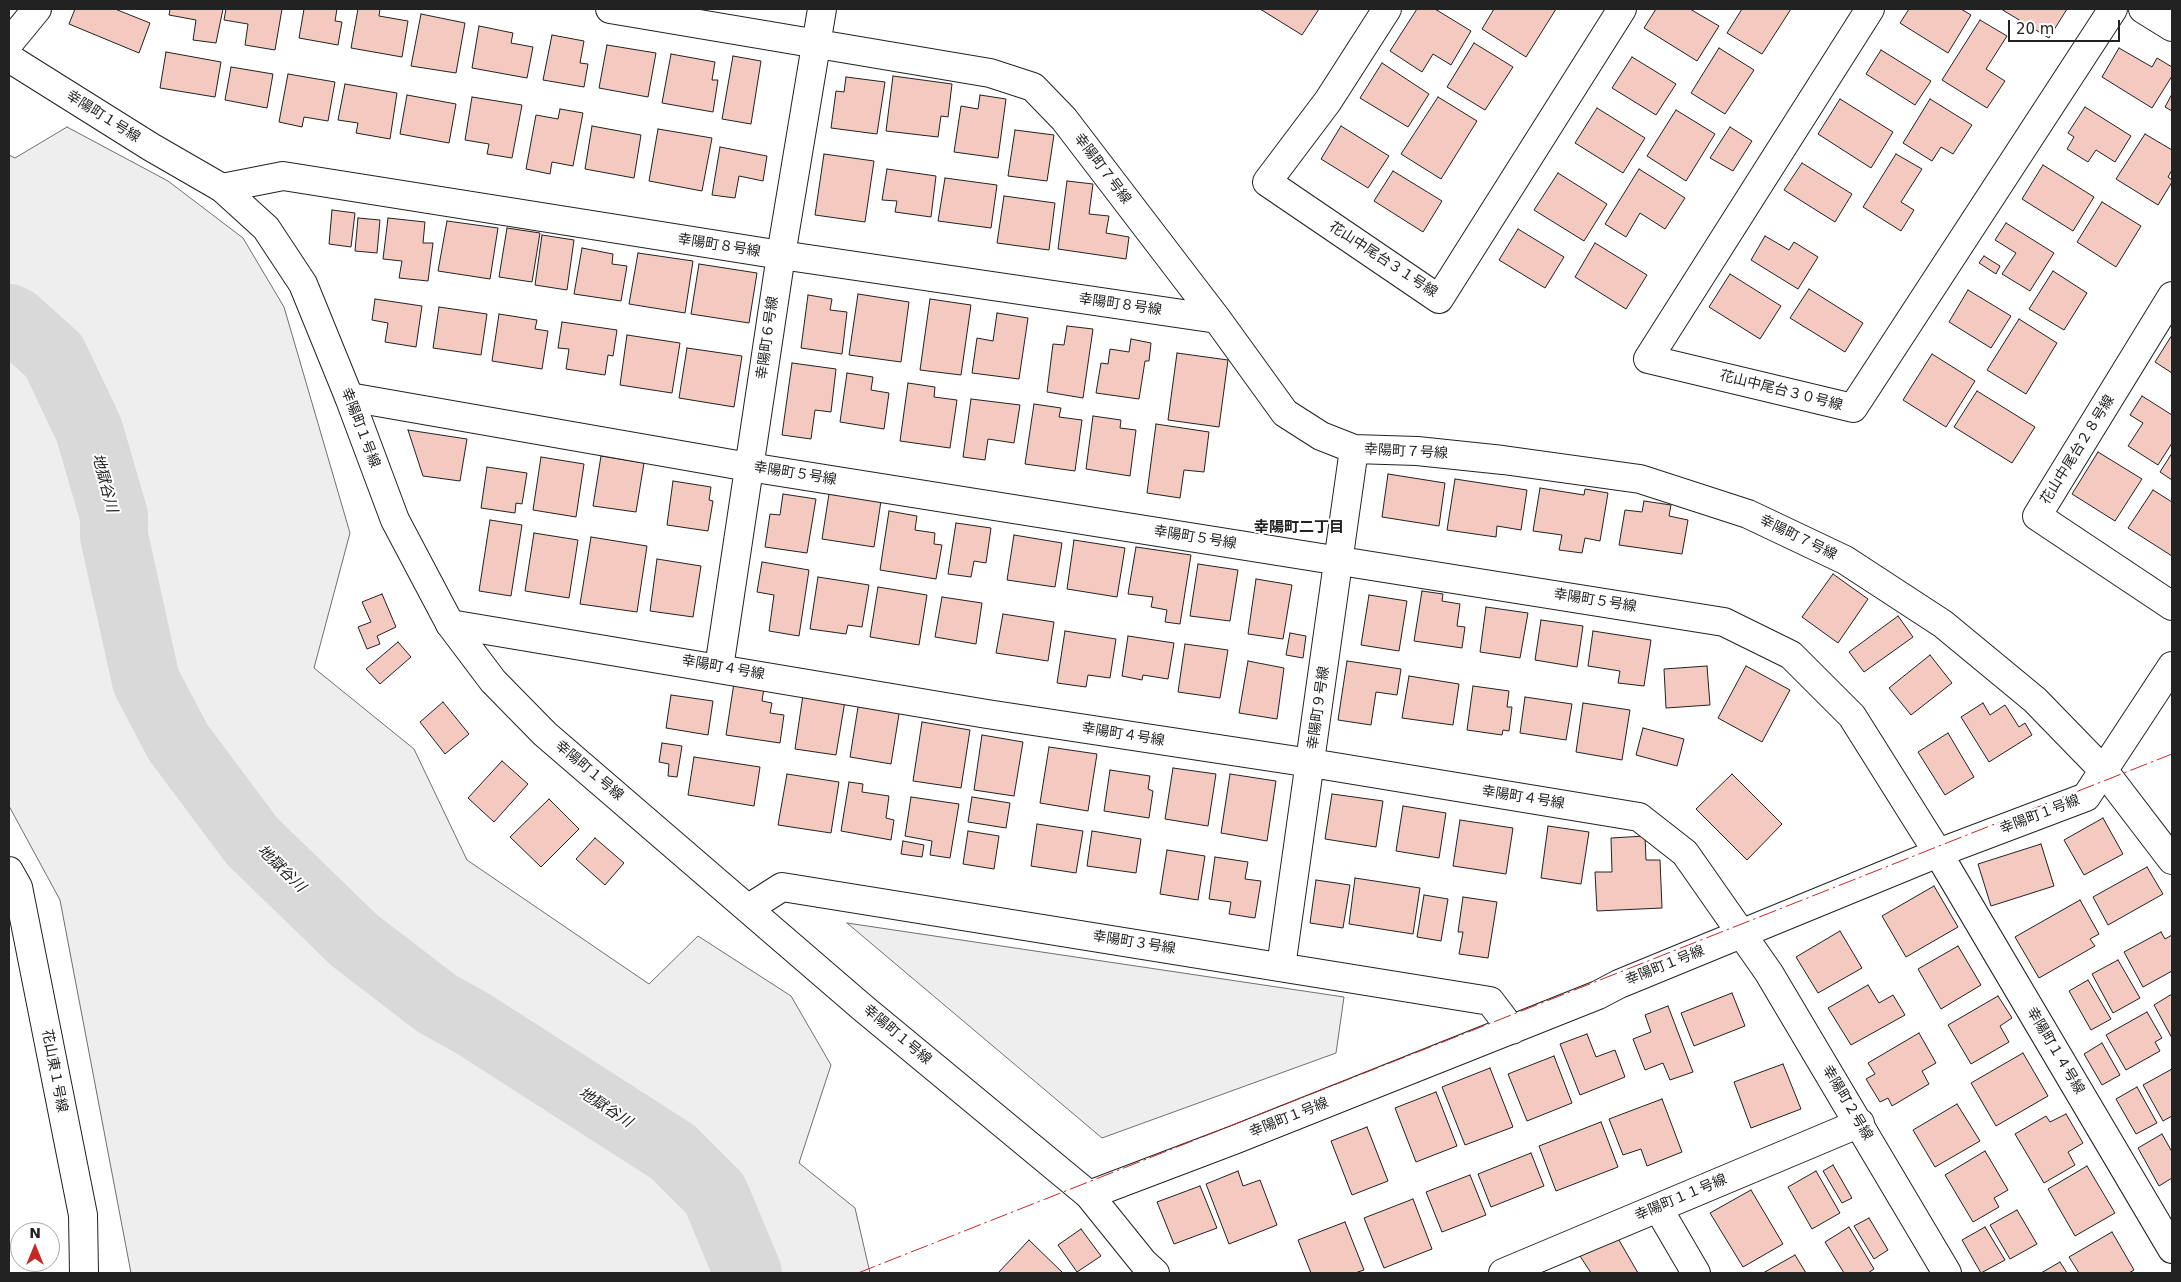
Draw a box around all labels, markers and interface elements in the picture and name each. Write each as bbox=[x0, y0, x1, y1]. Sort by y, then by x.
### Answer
scale bar bbox=[2011, 10, 2124, 42]
text: 20 m bbox=[2016, 20, 2054, 38]
street label: 幸陽町１号線 bbox=[63, 88, 143, 146]
street label: 幸陽町７号線 bbox=[1070, 130, 1134, 208]
street label: 花山中尾台３１号線 bbox=[1326, 219, 1440, 301]
street label: 幸陽町８号線 bbox=[676, 231, 762, 261]
street label: 幸陽町８号線 bbox=[1077, 291, 1163, 319]
street label: 幸陽町６号線 bbox=[754, 295, 782, 381]
street label: 花山中尾台３０号線 bbox=[1718, 368, 1844, 414]
street label: 幸陽町１号線 bbox=[337, 386, 383, 470]
street label: 花山中尾台２８号線 bbox=[2037, 392, 2119, 508]
street label: 幸陽町７号線 bbox=[1364, 441, 1448, 463]
water label: 地獄谷川 bbox=[88, 452, 120, 514]
street label: 幸陽町５号線 bbox=[752, 459, 838, 489]
street label: 幸陽町７号線 bbox=[1757, 512, 1839, 564]
district label: 幸陽町二丁目 bbox=[1254, 519, 1344, 537]
street label: 幸陽町５号線 bbox=[1152, 523, 1238, 553]
street label: 幸陽町５号線 bbox=[1552, 586, 1638, 616]
street label: 幸陽町４号線 bbox=[680, 652, 766, 684]
street label: 幸陽町９号線 bbox=[1305, 665, 1333, 751]
street label: 幸陽町４号線 bbox=[1080, 720, 1166, 750]
street label: 幸陽町１号線 bbox=[551, 738, 627, 804]
street label: 幸陽町４号線 bbox=[1480, 783, 1566, 813]
street label: 幸陽町１号線 bbox=[1998, 792, 2082, 838]
water label: 地獄谷川 bbox=[253, 842, 309, 896]
street label: 幸陽町３号線 bbox=[1091, 928, 1177, 958]
street label: 幸陽町１号線 bbox=[1623, 942, 1707, 990]
street label: 幸陽町１号線 bbox=[859, 1002, 935, 1068]
street label: 幸陽町１４号線 bbox=[2023, 1005, 2087, 1097]
street label: 花山東１号線 bbox=[38, 1028, 70, 1114]
street label: 幸陽町２号線 bbox=[1818, 1063, 1876, 1143]
water label: 地獄谷川 bbox=[575, 1084, 635, 1132]
street label: 幸陽町１号線 bbox=[1247, 1094, 1331, 1142]
street label: 幸陽町１１号線 bbox=[1633, 1171, 1729, 1225]
north arrow bbox=[10, 1222, 60, 1272]
text: N bbox=[29, 1225, 41, 1241]

